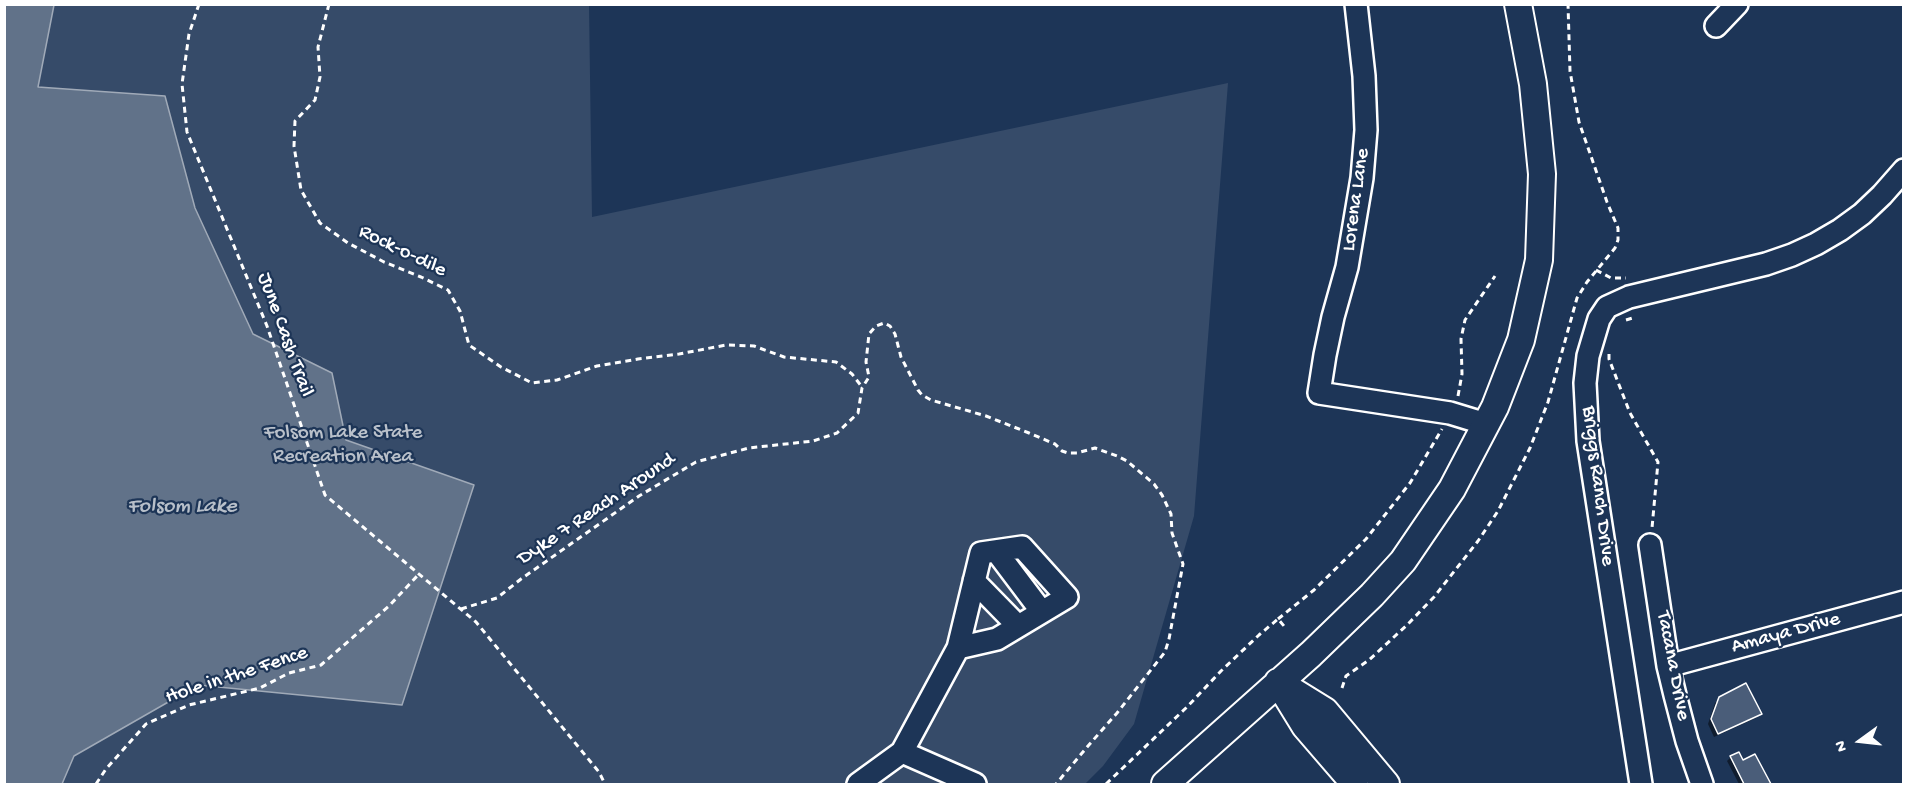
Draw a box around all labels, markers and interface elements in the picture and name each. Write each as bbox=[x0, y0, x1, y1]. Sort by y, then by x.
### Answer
street label: Lorena Lane bbox=[1337, 147, 1377, 253]
street label: Rock-o-dile bbox=[354, 220, 450, 284]
street label: June Cash Trail bbox=[250, 270, 318, 400]
street label: Briggs Ranch Drive bbox=[1575, 405, 1619, 567]
park label: Folsom Lake State Recreation Area bbox=[264, 421, 422, 471]
street label: Dyke 7 Reach Around bbox=[513, 448, 681, 572]
water label: Folsom Lake bbox=[127, 495, 237, 521]
street label: Amaya Drive bbox=[1729, 607, 1843, 661]
street label: Tacana Drive bbox=[1649, 609, 1695, 723]
street label: Hole in the Fence bbox=[163, 641, 311, 711]
north arrow bbox=[1830, 711, 1890, 771]
text: N bbox=[1832, 738, 1853, 753]

